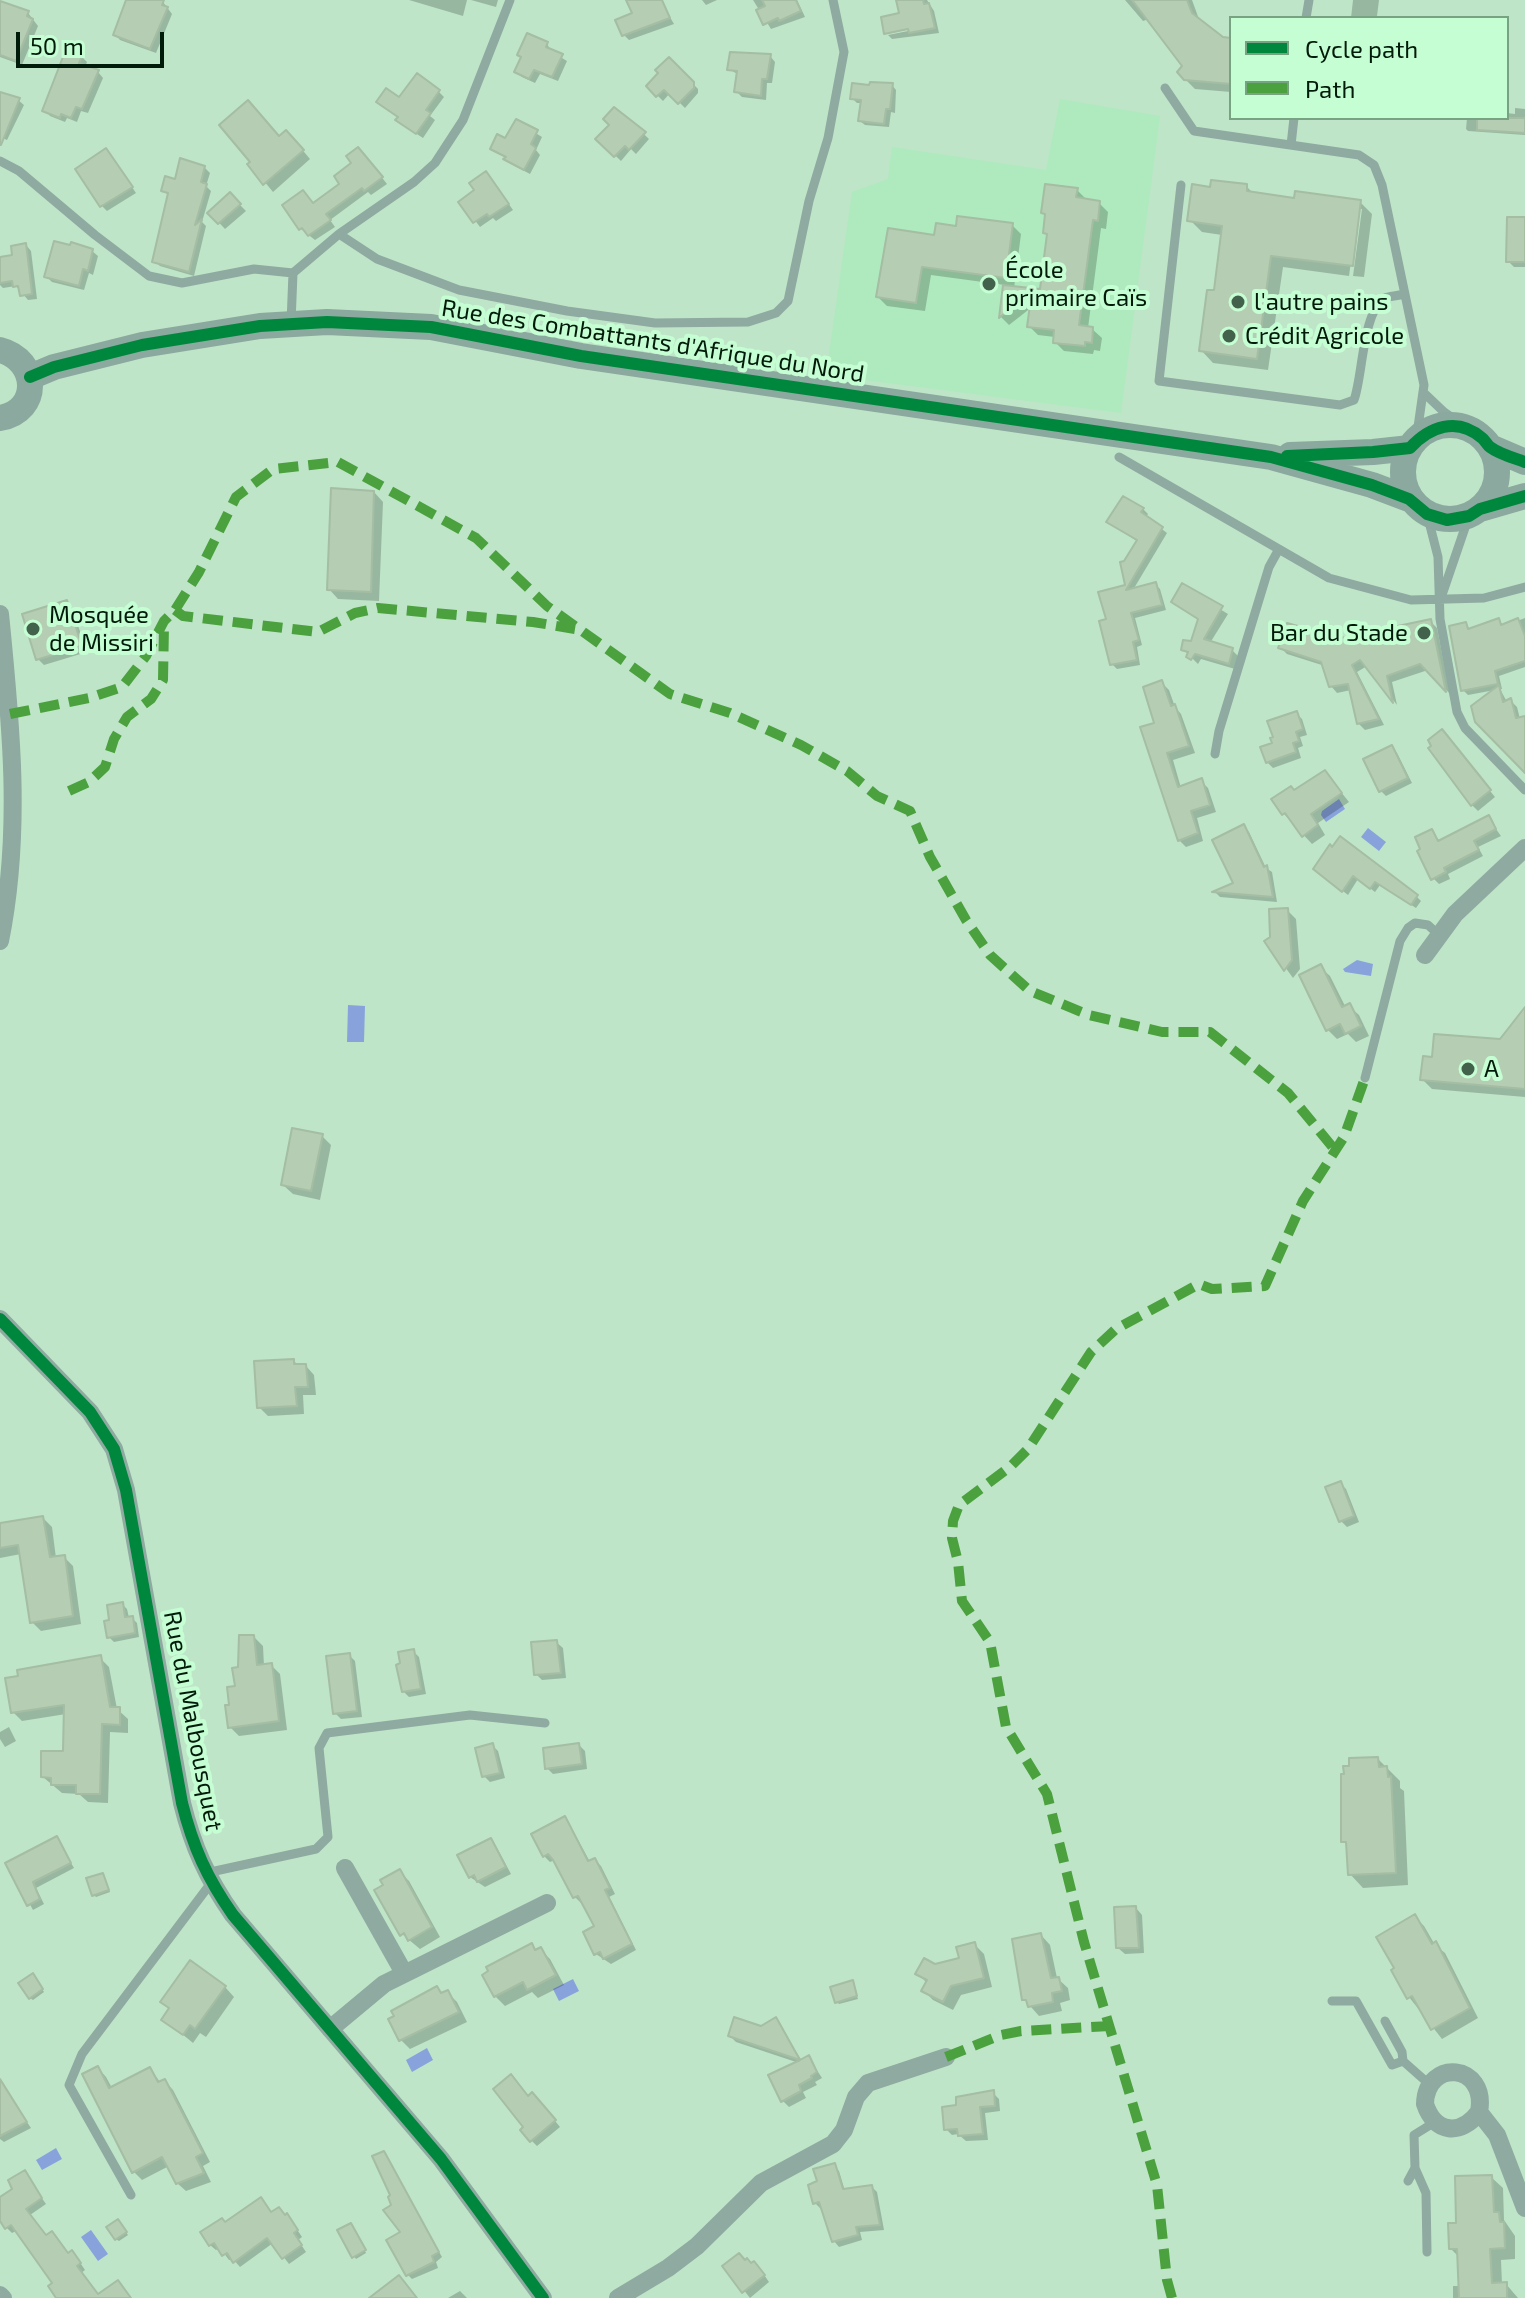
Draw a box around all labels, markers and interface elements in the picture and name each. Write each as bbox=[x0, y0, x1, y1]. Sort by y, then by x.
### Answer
scale bar bbox=[20, 16, 168, 66]
legend bbox=[1229, 16, 1509, 120]
text: 50 m bbox=[30, 31, 84, 60]
text: Cycle path bbox=[1305, 34, 1418, 63]
text: Path bbox=[1305, 74, 1355, 103]
place label: École primaire Caïs bbox=[1005, 256, 1147, 312]
marker: École primaire Caïs bbox=[980, 275, 998, 293]
place label: l'autre pains bbox=[1254, 288, 1388, 316]
street label: Rue des Combattants d'Afrique du Nord bbox=[440, 293, 866, 389]
marker: l'autre pains bbox=[1229, 293, 1247, 311]
place label: Crédit Agricole bbox=[1245, 322, 1404, 350]
marker: Crédit Agricole bbox=[1220, 327, 1238, 345]
place label: Mosquée de Missiri bbox=[49, 601, 154, 657]
place label: Bar du Stade bbox=[1270, 619, 1408, 647]
marker: Mosquée de Missiri bbox=[24, 620, 42, 638]
marker: Bar du Stade bbox=[1415, 624, 1433, 642]
place label: A bbox=[1484, 1055, 1499, 1083]
marker: A bbox=[1459, 1060, 1477, 1078]
street label: Rue du Malbousquet bbox=[158, 1609, 228, 1833]

